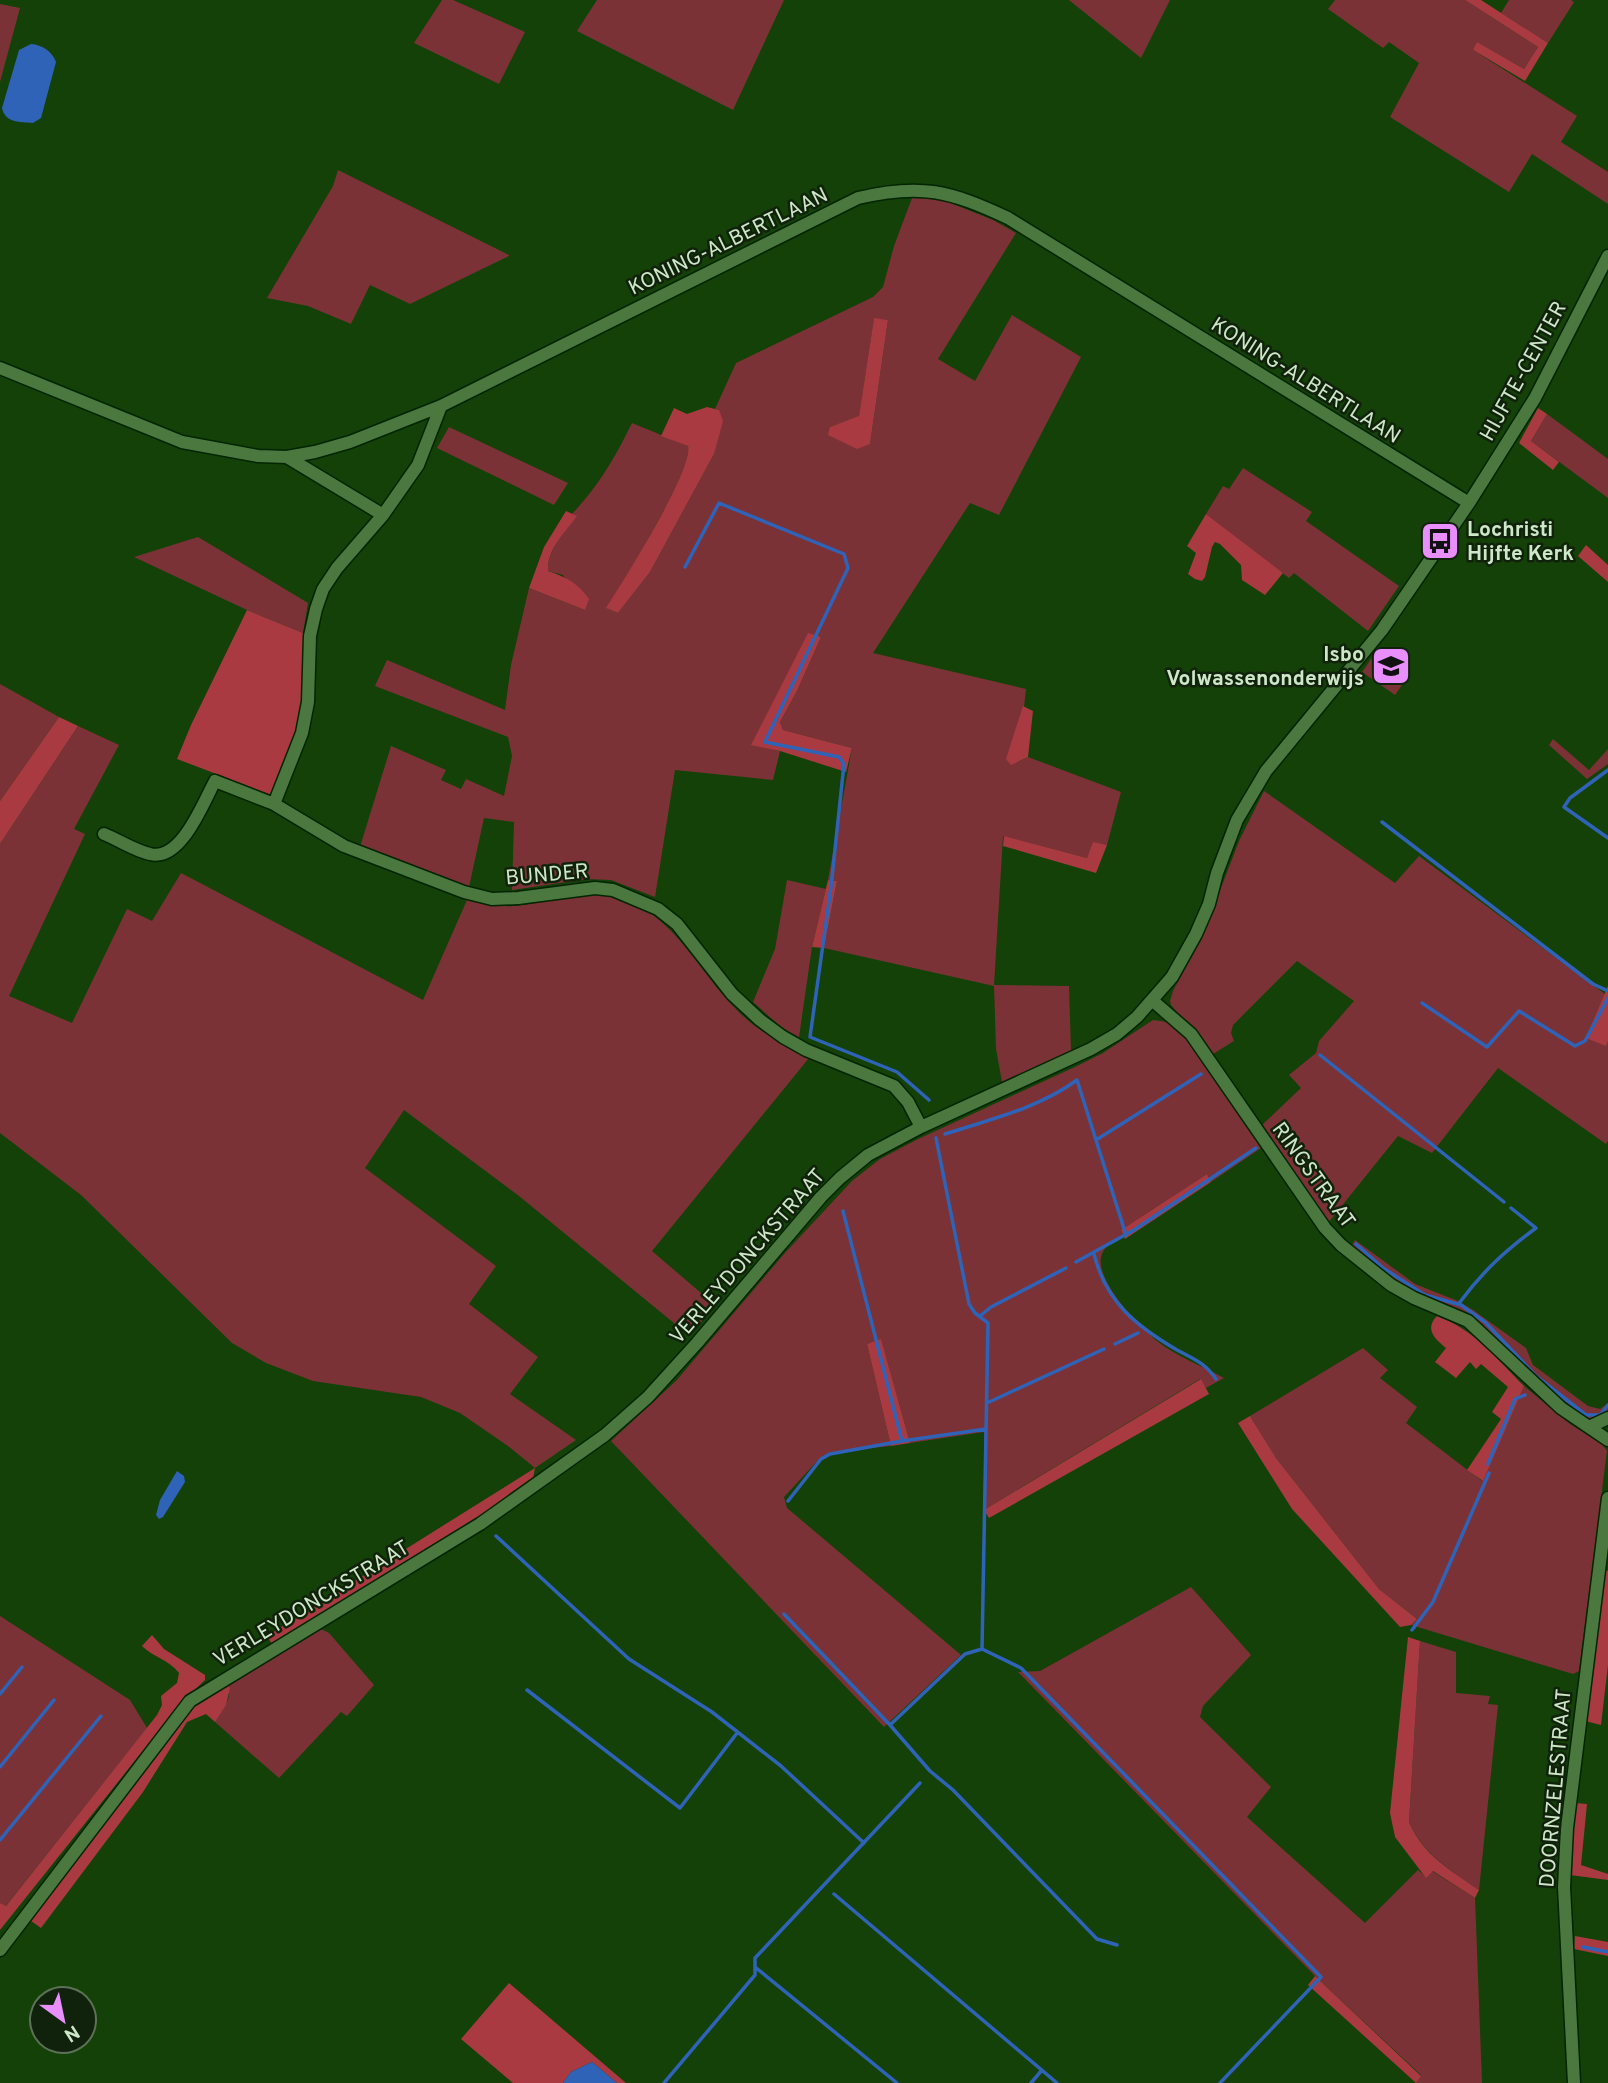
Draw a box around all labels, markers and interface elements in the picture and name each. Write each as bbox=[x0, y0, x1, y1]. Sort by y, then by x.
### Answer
street label: KONING-ALBERTLAAN bbox=[624, 182, 833, 302]
street label: HIJFTE-CENTER bbox=[1475, 297, 1574, 446]
street label: KONING-ALBERTLAAN bbox=[1205, 312, 1405, 451]
place label: Lochristi Hijfte Kerk bbox=[1467, 517, 1574, 568]
bus stop icon: Lochristi Hijfte Kerk bbox=[1419, 520, 1461, 562]
place label: Isbo Volwassenonderwijs bbox=[1166, 642, 1364, 693]
school or university icon: Isbo Volwassenonderwijs bbox=[1370, 645, 1412, 687]
street label: BUNDER bbox=[504, 858, 590, 893]
street label: RINGSTRAAT bbox=[1265, 1117, 1361, 1234]
street label: VERLEYDONCKSTRAAT bbox=[664, 1164, 832, 1350]
street label: VERLEYDONCKSTRAAT bbox=[209, 1535, 415, 1674]
street label: DOORNZELESTRAAT bbox=[1534, 1688, 1579, 1889]
north arrow bbox=[28, 1985, 98, 2055]
text: N bbox=[59, 2019, 83, 2046]

